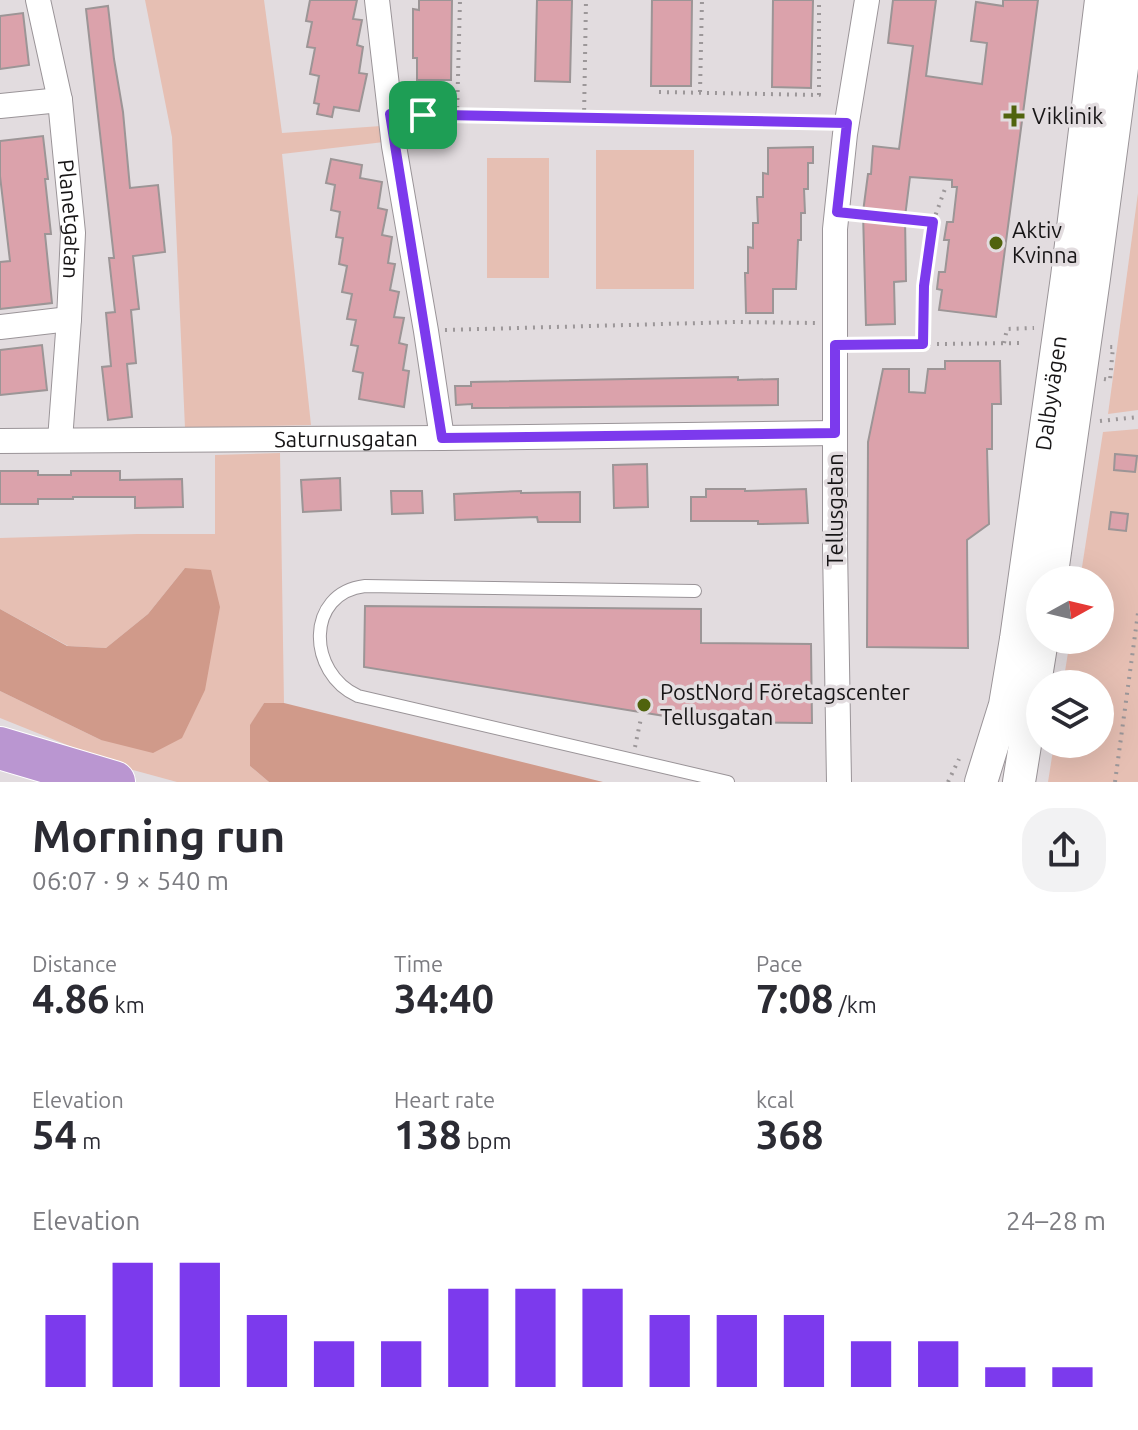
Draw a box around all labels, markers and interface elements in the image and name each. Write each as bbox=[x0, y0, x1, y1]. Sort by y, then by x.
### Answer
pin bbox=[389, 81, 457, 149]
icon: arrive bbox=[401, 93, 445, 137]
place label: Viklinik bbox=[1032, 103, 1103, 128]
marker: Viklinik bbox=[1003, 105, 1025, 127]
street label: Planetgatan bbox=[54, 158, 86, 280]
place label: Aktiv Kvinna bbox=[1012, 217, 1078, 267]
marker: Aktiv Kvinna bbox=[987, 234, 1005, 252]
street label: Dalbyvägen bbox=[1030, 334, 1071, 452]
street label: Saturnusgatan bbox=[274, 425, 418, 451]
street label: Tellusgatan bbox=[822, 453, 847, 567]
north arrow bbox=[1026, 566, 1114, 654]
map controls bbox=[1026, 566, 1114, 758]
button: layers bbox=[1026, 670, 1114, 758]
place label: PostNord Företagscenter Tellusgatan bbox=[660, 679, 910, 729]
marker: PostNord Företagscenter Tellusgatan bbox=[635, 696, 653, 714]
button: share bbox=[1022, 808, 1106, 892]
text: Morning run bbox=[32, 811, 285, 860]
text: 06:07 · 9 × 540 m bbox=[32, 866, 229, 895]
text: Distance bbox=[32, 951, 117, 976]
text: Time bbox=[394, 951, 443, 976]
text: Pace bbox=[756, 951, 803, 976]
text: 4.86 bbox=[32, 976, 110, 1021]
text: 34:40 bbox=[394, 976, 494, 1021]
text: 7:08 bbox=[756, 976, 834, 1021]
text: km bbox=[110, 992, 145, 1017]
text: /km bbox=[834, 992, 877, 1017]
text: Elevation bbox=[32, 1087, 124, 1112]
text: Heart rate bbox=[394, 1087, 495, 1112]
text: kcal bbox=[756, 1087, 794, 1112]
text: 54 bbox=[32, 1112, 77, 1157]
text: 138 bbox=[394, 1112, 462, 1157]
text: 368 bbox=[756, 1112, 824, 1157]
text: m bbox=[77, 1128, 101, 1153]
text: bpm bbox=[462, 1128, 511, 1153]
text: Elevation bbox=[32, 1206, 140, 1235]
text: 24–28 m bbox=[1006, 1206, 1106, 1235]

